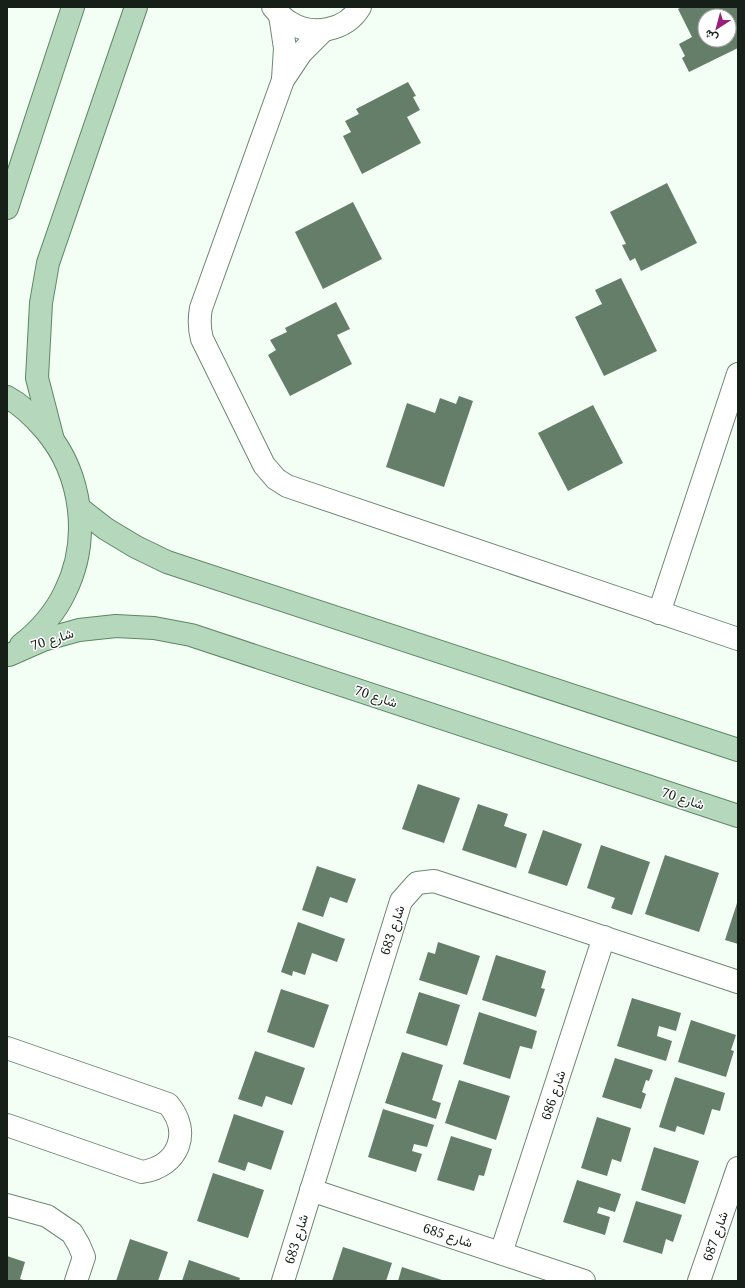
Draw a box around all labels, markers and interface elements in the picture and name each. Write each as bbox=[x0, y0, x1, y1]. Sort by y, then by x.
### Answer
north arrow bbox=[697, 8, 737, 48]
text: ش bbox=[701, 27, 721, 46]
street label: شارع 70 bbox=[28, 624, 76, 655]
street label: شارع 70 bbox=[352, 681, 400, 712]
street label: شارع 70 bbox=[659, 783, 707, 814]
street label: شارع 683 bbox=[376, 903, 409, 958]
street label: شارع 686 bbox=[537, 1068, 570, 1123]
street label: شارع 687 bbox=[698, 1209, 733, 1264]
street label: شارع 683 bbox=[280, 1212, 313, 1266]
street label: شارع 685 bbox=[420, 1219, 475, 1252]

